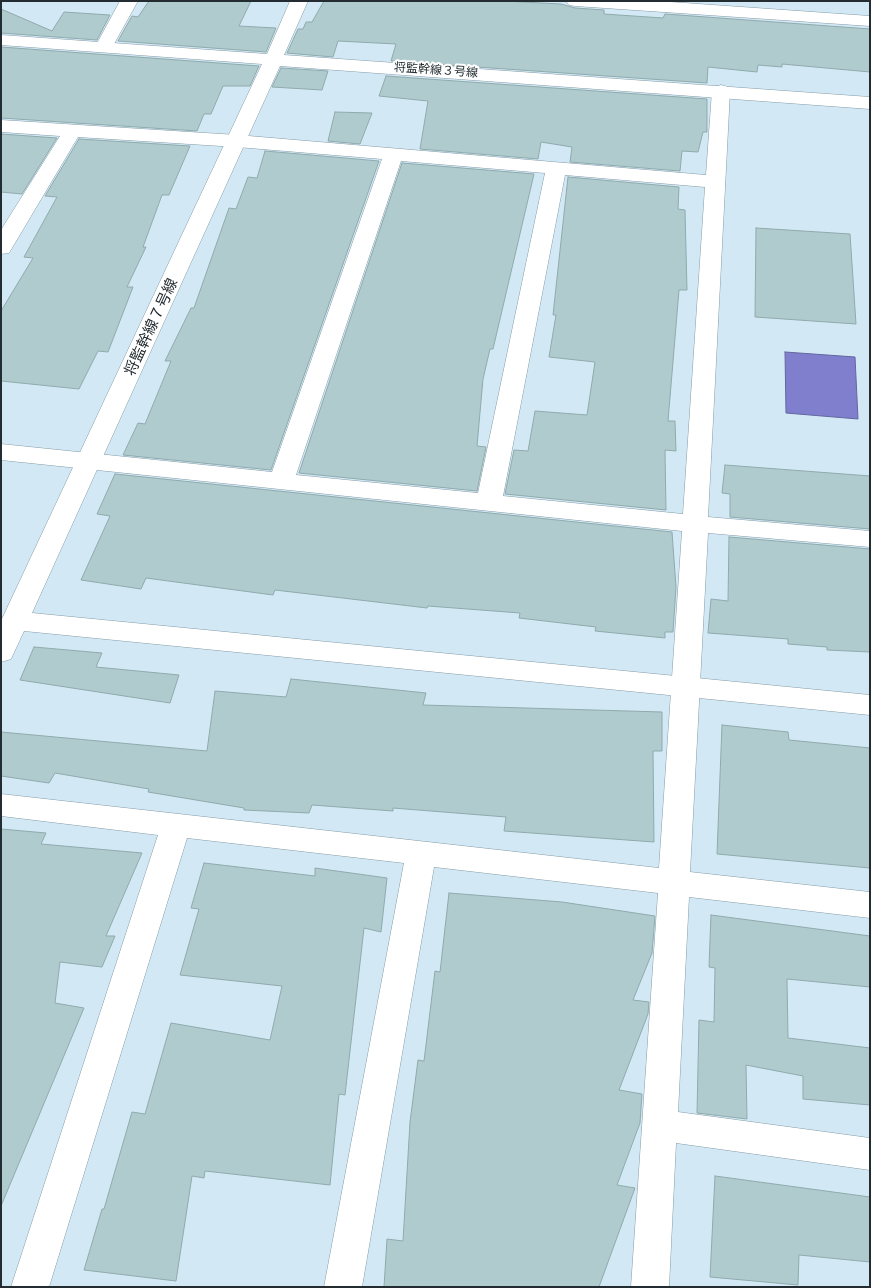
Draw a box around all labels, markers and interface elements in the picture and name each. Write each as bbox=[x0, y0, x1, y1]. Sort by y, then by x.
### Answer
street label: 将監幹線３号線 bbox=[394, 60, 478, 80]
street label: 将監幹線７号線 bbox=[121, 276, 181, 378]

